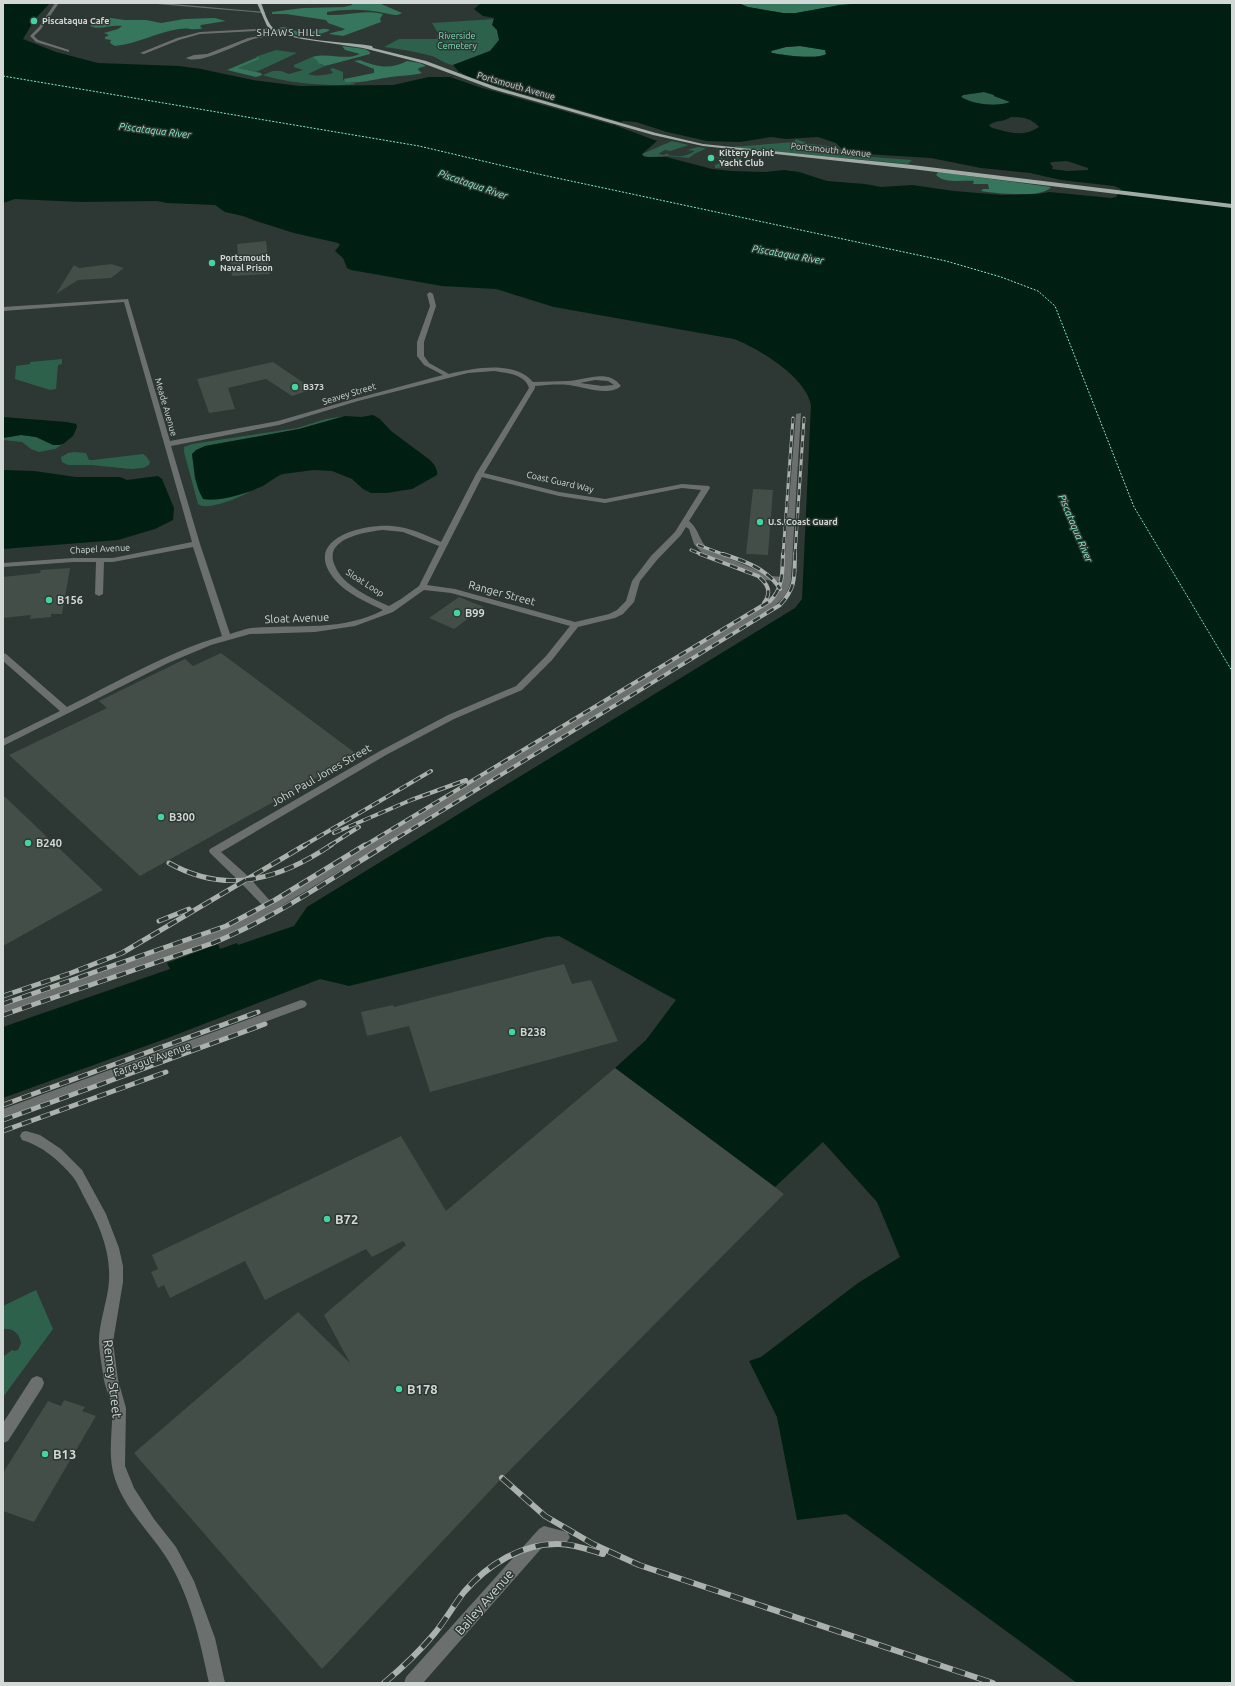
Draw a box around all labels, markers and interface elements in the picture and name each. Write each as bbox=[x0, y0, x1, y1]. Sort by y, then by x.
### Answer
marker: Piscataqua Cafe bbox=[29, 16, 39, 26]
place label: Piscataqua Cafe bbox=[42, 16, 109, 26]
district label: SHAWS HILL bbox=[256, 27, 322, 38]
park label: Riverside Cemetery bbox=[437, 31, 477, 51]
street label: Portsmouth Avenue bbox=[476, 70, 556, 102]
water label: Piscataqua River bbox=[118, 121, 193, 141]
street label: Portsmouth Avenue bbox=[790, 141, 872, 159]
place label: Kittery Point Yacht Club bbox=[719, 148, 774, 168]
marker: Kittery Point Yacht Club bbox=[706, 153, 716, 163]
water label: Piscataqua River bbox=[437, 167, 510, 202]
water label: Piscataqua River bbox=[751, 243, 826, 266]
place label: Portsmouth Naval Prison bbox=[220, 253, 273, 273]
marker: Portsmouth Naval Prison bbox=[207, 258, 217, 268]
street label: Meade Avenue bbox=[153, 377, 179, 437]
street label: Seavey Street bbox=[321, 381, 377, 407]
marker: B373 bbox=[290, 382, 300, 392]
place label: B373 bbox=[303, 382, 324, 392]
street label: Coast Guard Way bbox=[526, 469, 595, 495]
water label: Piscataqua River bbox=[1056, 493, 1095, 565]
marker: U.S. Coast Guard bbox=[755, 517, 765, 527]
place label: U.S. Coast Guard bbox=[768, 517, 838, 527]
street label: Chapel Avenue bbox=[70, 542, 130, 556]
street label: Sloat Loop bbox=[344, 567, 386, 599]
street label: Ranger Street bbox=[467, 578, 537, 608]
place label: B156 bbox=[57, 594, 83, 606]
marker: B156 bbox=[44, 595, 54, 605]
place label: B99 bbox=[465, 607, 485, 619]
marker: B99 bbox=[452, 608, 462, 618]
street label: Sloat Avenue bbox=[264, 611, 330, 625]
street label: John Paul Jones Street bbox=[269, 741, 373, 808]
place label: B300 bbox=[169, 811, 195, 823]
marker: B300 bbox=[156, 812, 166, 822]
place label: B240 bbox=[36, 837, 62, 849]
marker: B240 bbox=[23, 838, 33, 848]
place label: B238 bbox=[520, 1026, 546, 1038]
marker: B238 bbox=[507, 1027, 517, 1037]
street label: Farragut Avenue bbox=[112, 1039, 192, 1079]
place label: B72 bbox=[335, 1212, 358, 1226]
marker: B72 bbox=[322, 1214, 332, 1224]
street label: Remey Street bbox=[101, 1339, 125, 1419]
place label: B178 bbox=[407, 1382, 438, 1396]
marker: B178 bbox=[394, 1384, 404, 1394]
place label: B13 bbox=[53, 1447, 76, 1461]
marker: B13 bbox=[40, 1449, 50, 1459]
street label: Bailey Avenue bbox=[452, 1567, 516, 1637]

